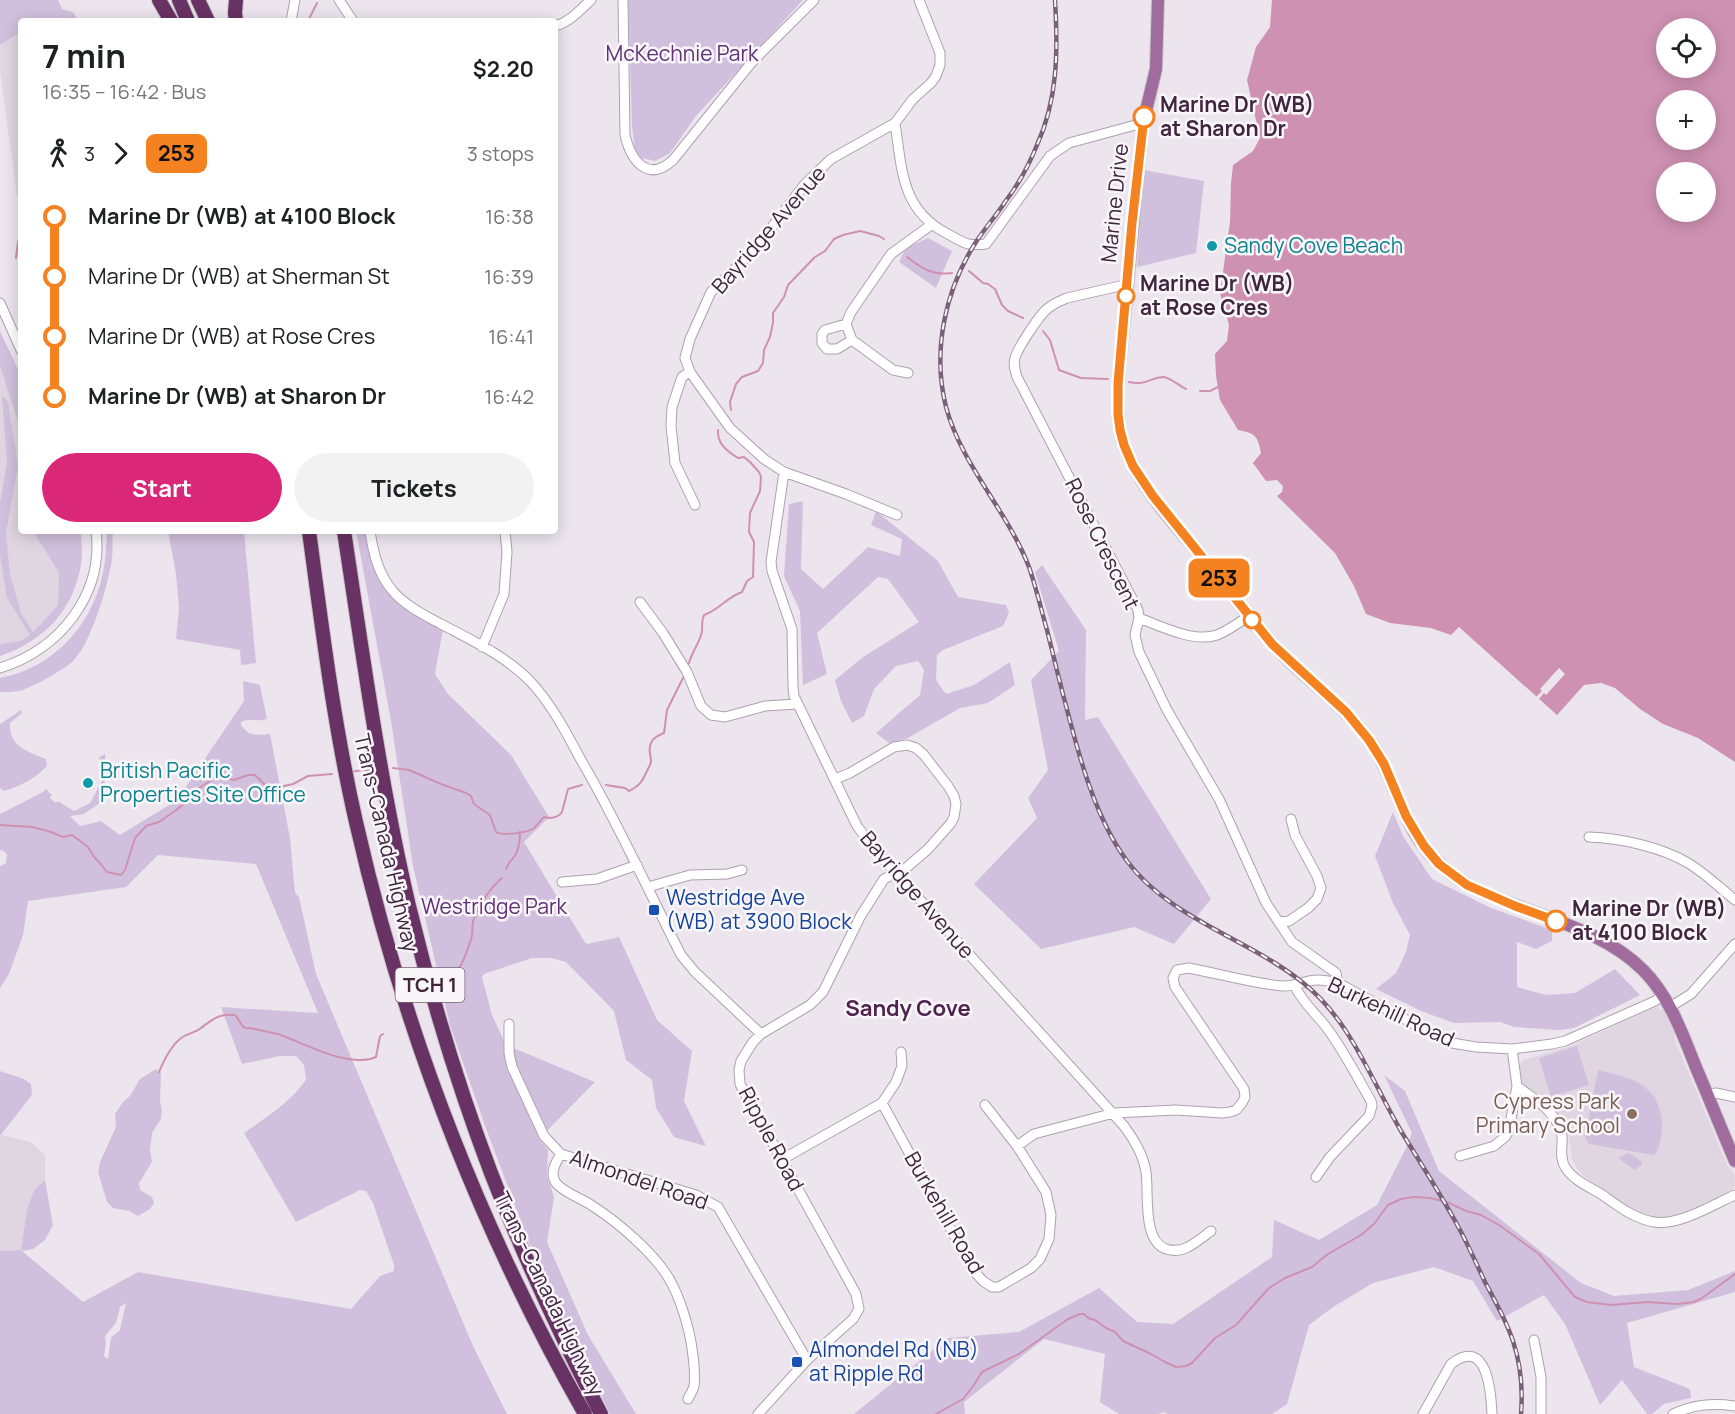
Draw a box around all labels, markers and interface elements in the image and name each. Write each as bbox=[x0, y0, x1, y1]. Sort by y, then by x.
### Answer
map controls bbox=[1656, 18, 1716, 222]
button: locate bbox=[1656, 18, 1716, 78]
text: 7 min bbox=[42, 33, 126, 78]
park label: McKechnie Park bbox=[606, 39, 759, 67]
text: $2.20 bbox=[473, 54, 534, 84]
text: 16:35 – 16:42 · Bus bbox=[42, 78, 206, 105]
place label: Marine Dr (WB) at Sharon Dr bbox=[1160, 90, 1314, 142]
button: + bbox=[1656, 90, 1716, 150]
marker: Marine Dr (WB) at Sharon Dr bbox=[1133, 106, 1155, 128]
icon: walk bbox=[42, 137, 75, 170]
icon: forward bbox=[104, 137, 137, 170]
text: 253 bbox=[158, 139, 195, 167]
text: 3 bbox=[84, 140, 95, 167]
text: 3 stops bbox=[467, 140, 534, 167]
street label: Marine Drive bbox=[1094, 142, 1134, 264]
street label: Bayridge Avenue bbox=[705, 160, 832, 299]
button: − bbox=[1656, 162, 1716, 222]
text: Marine Dr (WB) at 4100 Block bbox=[88, 201, 395, 231]
text: 16:38 bbox=[485, 203, 534, 230]
place label: Sandy Cove Beach bbox=[1224, 231, 1403, 259]
marker: Sandy Cove Beach bbox=[1205, 239, 1219, 253]
text: Marine Dr (WB) at Sherman St bbox=[88, 261, 390, 291]
text: 16:39 bbox=[484, 263, 534, 290]
place label: Marine Dr (WB) at Rose Cres bbox=[1140, 269, 1294, 321]
marker: Marine Dr (WB) at Rose Cres bbox=[1117, 287, 1135, 305]
text: Marine Dr (WB) at Rose Cres bbox=[88, 321, 375, 351]
text: 16:41 bbox=[488, 323, 534, 350]
text: Marine Dr (WB) at Sharon Dr bbox=[88, 381, 386, 411]
text: 16:42 bbox=[485, 383, 534, 410]
button: Start bbox=[42, 453, 282, 522]
button: Tickets bbox=[294, 453, 534, 522]
street label: Rose Crescent bbox=[1059, 473, 1147, 614]
line badge: 253 bbox=[1184, 558, 1254, 598]
text: 253 bbox=[1200, 564, 1238, 592]
unlabelled marker bbox=[1243, 611, 1261, 629]
street label: Trans-Canada Highway bbox=[348, 731, 426, 955]
place label: British Pacific Properties Site Office bbox=[100, 756, 306, 808]
marker: British Pacific Properties Site Office bbox=[81, 776, 95, 790]
street label: Bayridge Avenue bbox=[854, 825, 981, 964]
place label: Westridge Ave (WB) at 3900 Block bbox=[666, 883, 852, 935]
park label: Westridge Park bbox=[421, 892, 567, 920]
place label: Marine Dr (WB) at 4100 Block bbox=[1572, 894, 1726, 946]
marker: Westridge Ave (WB) at 3900 Block bbox=[647, 903, 661, 917]
marker: Marine Dr (WB) at 4100 Block bbox=[1545, 910, 1567, 932]
road number: TCH 1 bbox=[396, 968, 464, 1002]
street label: Burkehill Road bbox=[1324, 970, 1459, 1053]
district label: Sandy Cove bbox=[845, 993, 971, 1023]
street label: Ripple Road bbox=[733, 1082, 811, 1196]
place label: Cypress Park Primary School bbox=[1476, 1087, 1621, 1139]
marker: Cypress Park Primary School bbox=[1625, 1107, 1639, 1121]
street label: Almondel Road bbox=[567, 1142, 712, 1216]
street label: Burkehill Road bbox=[899, 1146, 991, 1279]
street label: Trans-Canada Highway bbox=[488, 1187, 611, 1400]
place label: Almondel Rd (NB) at Ripple Rd bbox=[809, 1335, 979, 1387]
marker: Almondel Rd (NB) at Ripple Rd bbox=[790, 1355, 804, 1369]

